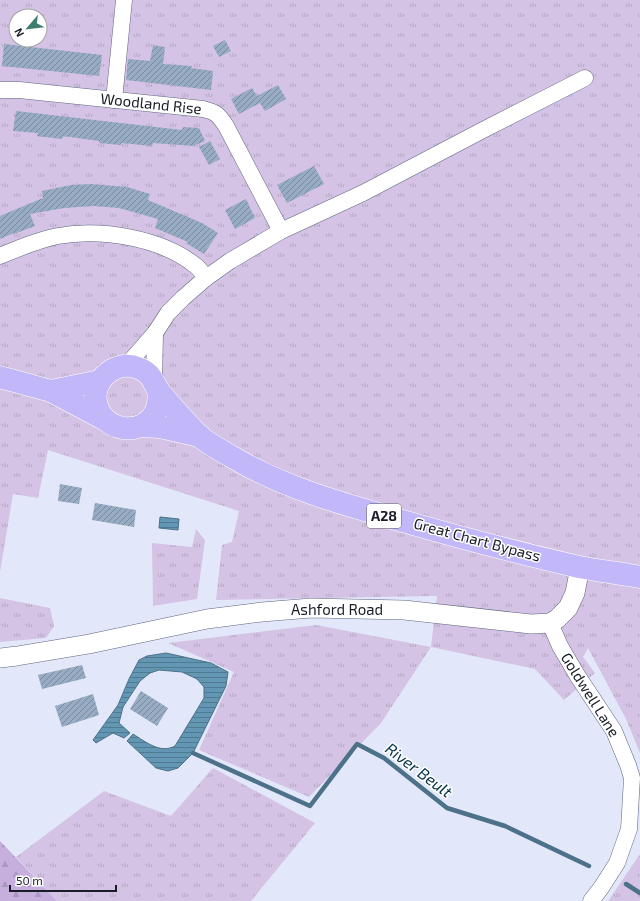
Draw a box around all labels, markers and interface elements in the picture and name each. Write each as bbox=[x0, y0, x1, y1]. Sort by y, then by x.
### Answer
north arrow bbox=[8, 8, 48, 48]
text: N bbox=[11, 26, 26, 39]
street label: Woodland Rise bbox=[100, 89, 203, 117]
road number: A28 bbox=[367, 504, 401, 528]
street label: Great Chart Bypass bbox=[412, 513, 543, 565]
street label: Ashford Road bbox=[291, 600, 383, 618]
street label: Goldwell Lane bbox=[558, 649, 624, 740]
water label: River Beult bbox=[382, 738, 457, 801]
scale bar bbox=[10, 867, 116, 893]
text: 50 m bbox=[16, 873, 43, 887]

